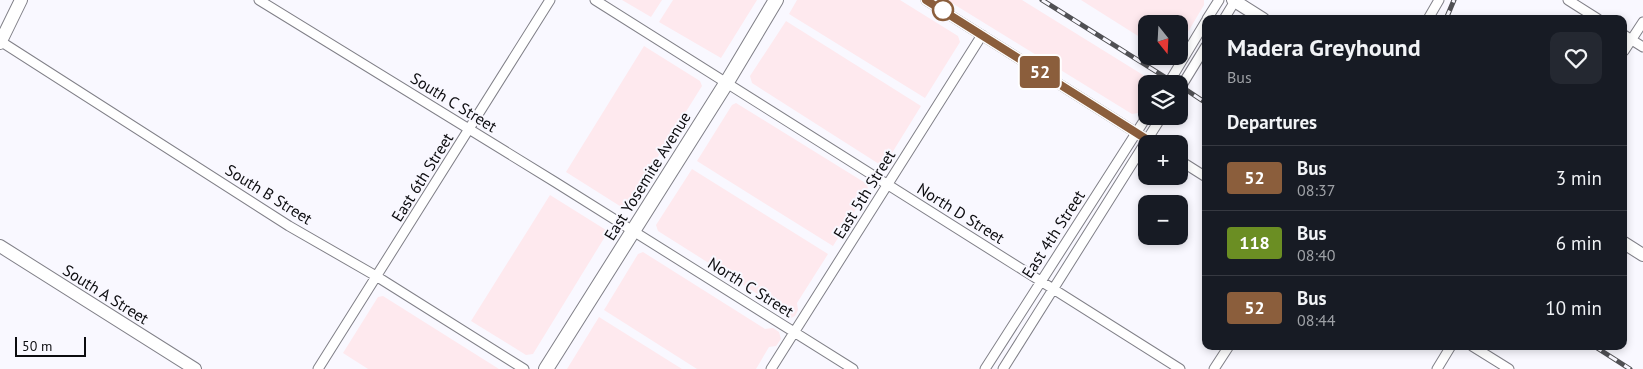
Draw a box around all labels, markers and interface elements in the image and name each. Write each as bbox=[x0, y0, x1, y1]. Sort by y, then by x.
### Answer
unlabelled marker bbox=[932, 0, 954, 21]
north arrow bbox=[1138, 15, 1188, 65]
map controls bbox=[1138, 15, 1188, 245]
text: Madera Greyhound bbox=[1227, 32, 1421, 63]
button: heart bbox=[1550, 32, 1602, 84]
line badge: 52 bbox=[1018, 56, 1062, 88]
text: 52 bbox=[1030, 60, 1050, 83]
text: Bus bbox=[1227, 67, 1252, 87]
street label: South C Street bbox=[407, 68, 501, 137]
button: layers bbox=[1138, 75, 1188, 125]
street label: East Yosemite Avenue bbox=[599, 108, 695, 244]
text: Departures bbox=[1227, 110, 1317, 134]
street label: East 6th Street bbox=[387, 128, 458, 225]
button: + bbox=[1138, 135, 1188, 185]
street label: East 5th Street bbox=[829, 145, 900, 242]
text: Bus bbox=[1297, 156, 1326, 180]
street label: South B Street bbox=[222, 159, 317, 229]
text: 52 bbox=[1244, 166, 1265, 189]
text: 3 min bbox=[1556, 166, 1602, 190]
street label: North D Street bbox=[914, 178, 1009, 248]
text: 08:37 bbox=[1297, 180, 1335, 200]
street label: East 4th Street bbox=[1017, 186, 1089, 282]
button: − bbox=[1138, 195, 1188, 245]
text: Bus bbox=[1297, 221, 1326, 245]
text: 118 bbox=[1239, 231, 1270, 254]
text: 6 min bbox=[1556, 231, 1602, 255]
text: 08:40 bbox=[1297, 245, 1335, 265]
street label: North C Street bbox=[704, 253, 798, 322]
street label: South A Street bbox=[59, 260, 153, 329]
text: Bus bbox=[1297, 286, 1326, 310]
text: 52 bbox=[1244, 296, 1265, 319]
text: 10 min bbox=[1545, 296, 1602, 320]
text: 08:44 bbox=[1297, 310, 1335, 330]
scale bar bbox=[15, 334, 86, 357]
text: 50 m bbox=[22, 337, 52, 355]

